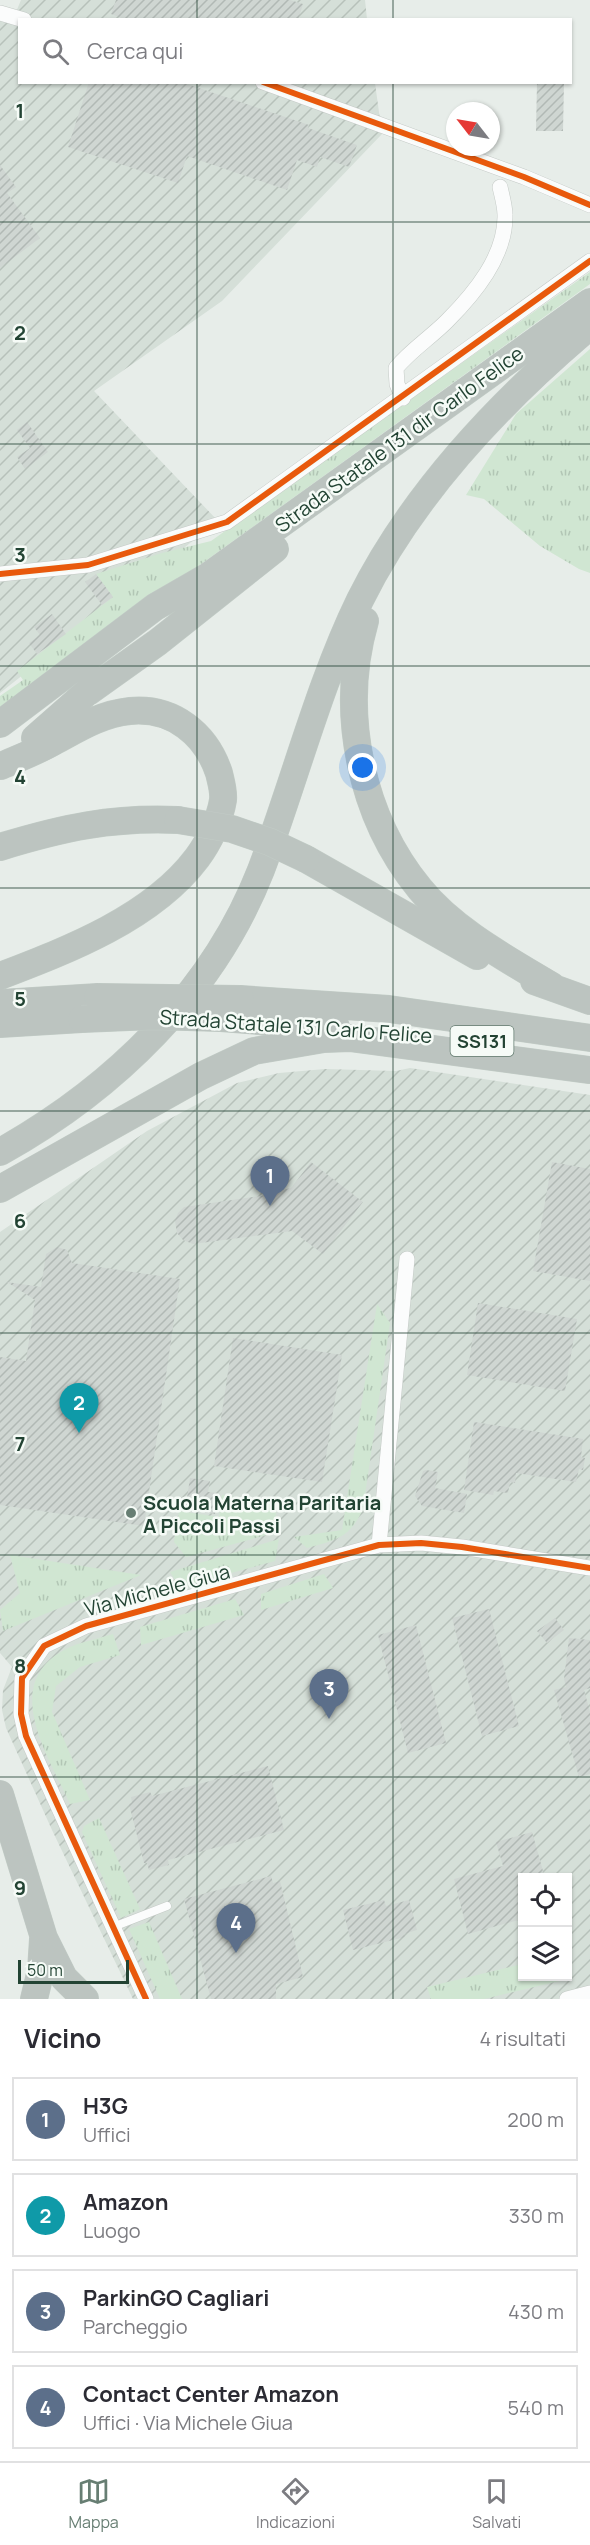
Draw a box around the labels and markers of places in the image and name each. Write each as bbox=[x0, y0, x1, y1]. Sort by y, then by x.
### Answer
pin: 1 bbox=[250, 1156, 290, 1206]
pin: 2 bbox=[60, 1384, 98, 1433]
place label: Scuola Materna Paritaria A Piccoli Passi bbox=[143, 1489, 381, 1539]
marker: Scuola Materna Paritaria A Piccoli Passi bbox=[124, 1506, 138, 1520]
pin: 3 bbox=[310, 1670, 348, 1719]
pin: 4 bbox=[216, 1904, 256, 1953]

